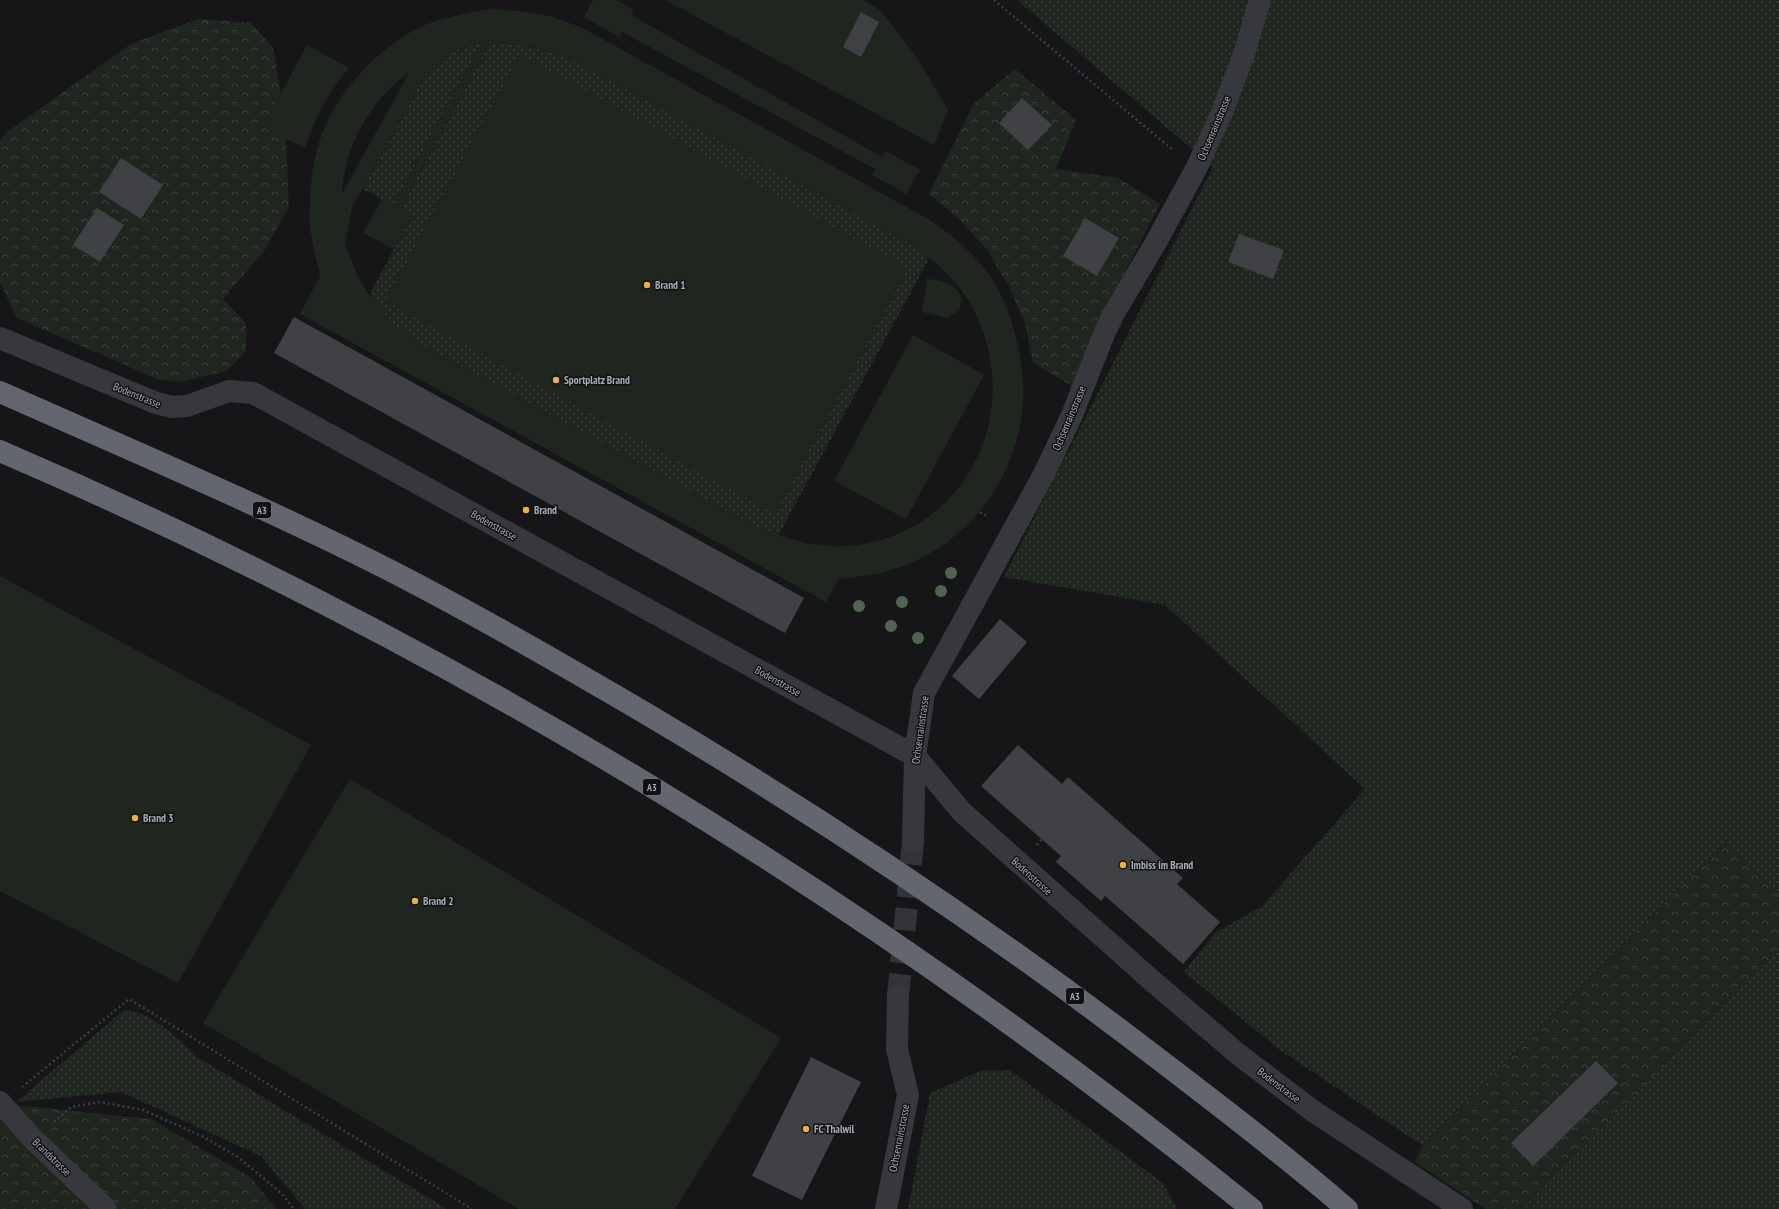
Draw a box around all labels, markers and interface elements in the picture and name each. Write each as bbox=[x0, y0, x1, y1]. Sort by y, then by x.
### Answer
street label: Ochsenrainstrasse bbox=[1194, 93, 1234, 162]
place label: Brand 1 bbox=[655, 278, 686, 292]
marker: Brand 1 bbox=[642, 280, 652, 290]
place label: Sportplatz Brand bbox=[564, 373, 630, 387]
marker: Sportplatz Brand bbox=[551, 375, 561, 385]
street label: Bodenstrasse bbox=[111, 379, 163, 411]
street label: Ochsenrainstrasse bbox=[1049, 383, 1089, 452]
road number: A3 bbox=[253, 502, 271, 518]
place label: Brand bbox=[534, 503, 557, 517]
marker: Brand bbox=[521, 505, 531, 515]
street label: Bodenstrasse bbox=[469, 507, 520, 544]
street label: Bodenstrasse bbox=[753, 663, 804, 700]
street label: Ochsenrainstrasse bbox=[908, 695, 932, 765]
road number: A3 bbox=[643, 779, 661, 795]
place label: Brand 3 bbox=[143, 811, 174, 825]
marker: Brand 3 bbox=[130, 813, 140, 823]
street label: Bodenstrasse bbox=[1009, 854, 1056, 898]
place label: Imbiss im Brand bbox=[1131, 858, 1193, 872]
marker: Imbiss im Brand bbox=[1118, 860, 1128, 870]
place label: Brand 2 bbox=[423, 894, 454, 908]
marker: Brand 2 bbox=[410, 896, 420, 906]
road number: A3 bbox=[1066, 988, 1084, 1004]
street label: Bodenstrasse bbox=[1255, 1064, 1304, 1106]
street label: Ochsenrainstrasse bbox=[886, 1103, 913, 1173]
place label: FC Thalwil bbox=[814, 1122, 855, 1136]
marker: FC Thalwil bbox=[801, 1124, 811, 1134]
street label: Brandstrasse bbox=[30, 1135, 75, 1179]

